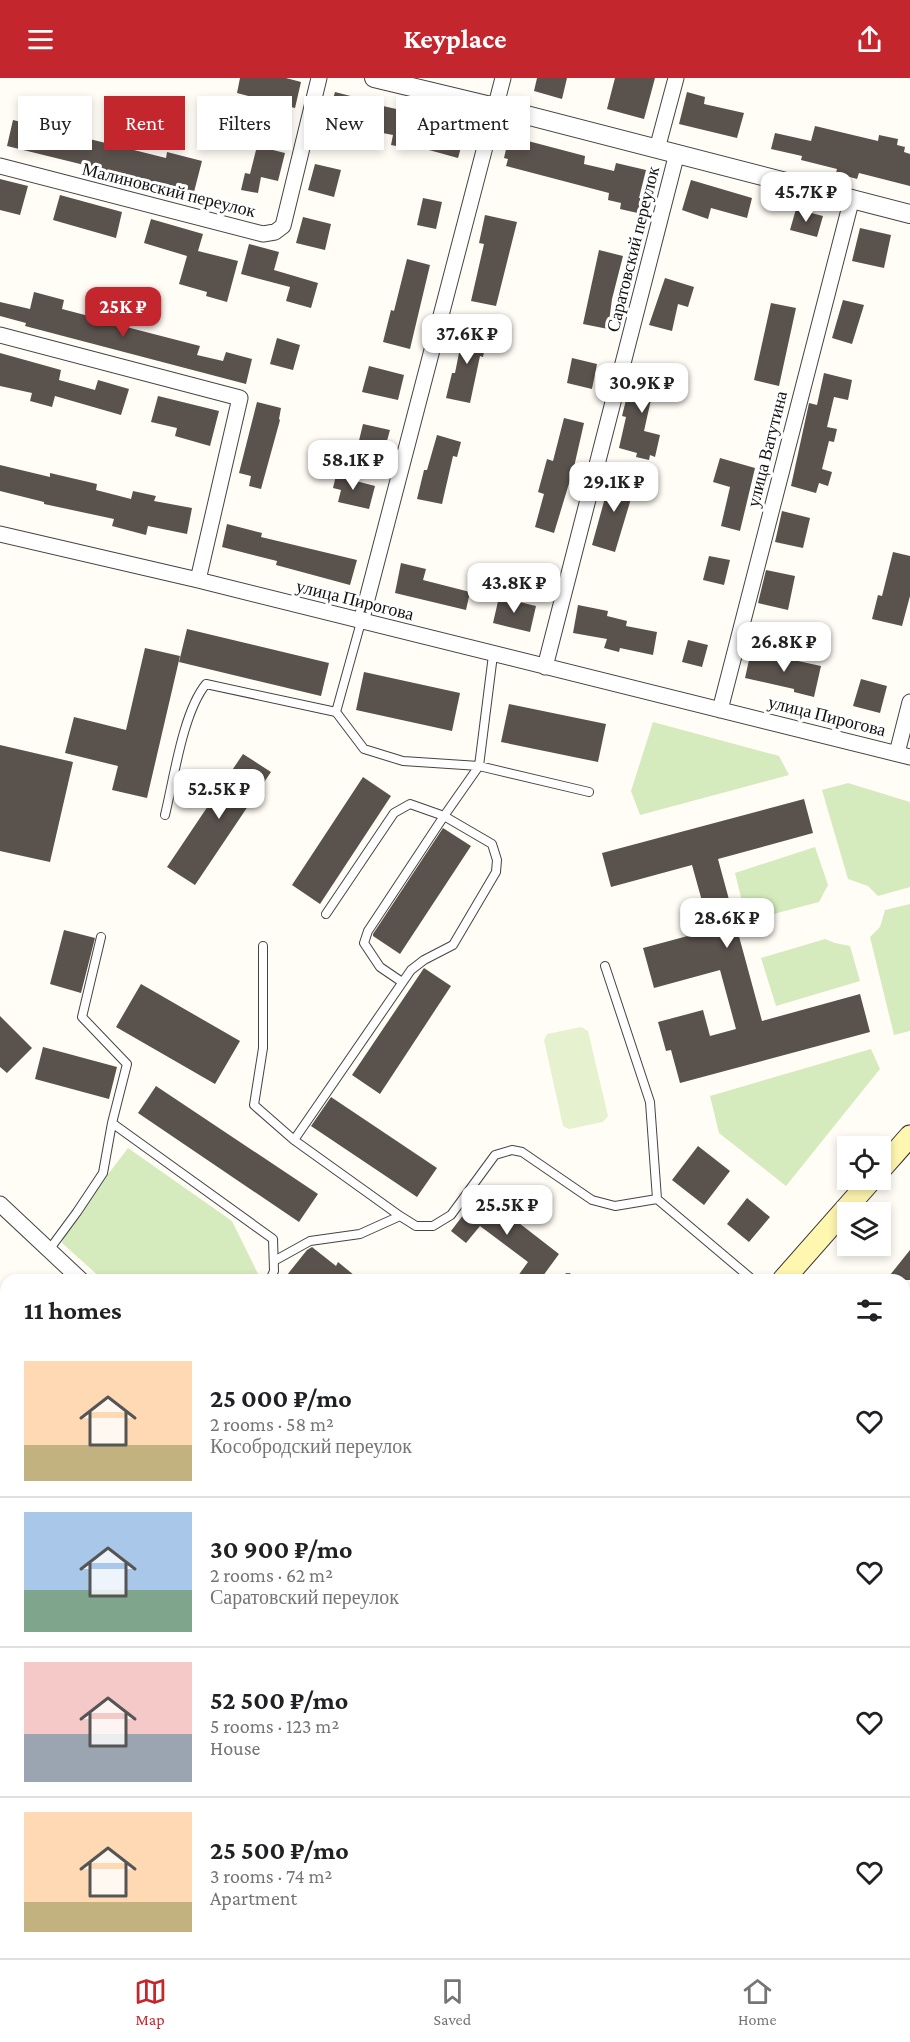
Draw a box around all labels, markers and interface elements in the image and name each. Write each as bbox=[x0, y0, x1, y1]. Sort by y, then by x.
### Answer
icon: menu bbox=[24, 23, 57, 56]
icon: share bbox=[853, 23, 886, 56]
text: Keyplace bbox=[404, 24, 506, 54]
chip: Buy bbox=[18, 96, 92, 150]
chip: Rent bbox=[104, 96, 185, 150]
chip: Filters bbox=[197, 96, 292, 150]
chip: New bbox=[304, 96, 384, 150]
chip: Apartment bbox=[396, 96, 530, 150]
street label: Малиновский переулок bbox=[80, 159, 258, 221]
street label: Саратовский переулок bbox=[603, 164, 663, 334]
pin: 45.7K ₽ bbox=[751, 172, 861, 223]
text: 45.7K ₽ bbox=[775, 180, 837, 202]
pin: 25K ₽ bbox=[81, 287, 165, 338]
text: 25K ₽ bbox=[99, 295, 147, 317]
pin: 37.6K ₽ bbox=[412, 314, 522, 365]
text: 37.6K ₽ bbox=[436, 322, 498, 344]
pin: 30.9K ₽ bbox=[587, 363, 697, 414]
text: 30.9K ₽ bbox=[609, 371, 675, 393]
street label: улица Ватутина bbox=[743, 389, 791, 509]
pin: 58.1K ₽ bbox=[298, 440, 408, 491]
text: 58.1K ₽ bbox=[322, 448, 384, 470]
pin: 29.1K ₽ bbox=[559, 462, 669, 513]
text: 29.1K ₽ bbox=[583, 470, 645, 492]
pin: 43.8K ₽ bbox=[459, 563, 569, 614]
text: 43.8K ₽ bbox=[481, 571, 547, 593]
street label: улица Пирогова bbox=[294, 576, 416, 624]
pin: 26.8K ₽ bbox=[729, 622, 839, 673]
text: 26.8K ₽ bbox=[751, 630, 817, 652]
street label: улица Пирогова bbox=[766, 692, 888, 740]
pin: 52.5K ₽ bbox=[164, 769, 274, 820]
text: 52.5K ₽ bbox=[188, 777, 250, 799]
pin: 28.6K ₽ bbox=[672, 898, 782, 949]
text: 28.6K ₽ bbox=[694, 906, 760, 928]
map controls bbox=[837, 1136, 891, 1256]
button: locate bbox=[837, 1136, 891, 1190]
pin: 25.5K ₽ bbox=[452, 1185, 562, 1236]
text: 25.5K ₽ bbox=[476, 1193, 538, 1215]
button: layers bbox=[837, 1202, 891, 1256]
icon: filters bbox=[853, 1294, 886, 1327]
text: 11 homes bbox=[24, 1296, 122, 1325]
text: 25 000 ₽/mo bbox=[210, 1384, 352, 1413]
icon: home bbox=[72, 1385, 144, 1457]
icon: heart bbox=[853, 1405, 886, 1438]
text: 2 rooms · 58 m² bbox=[210, 1413, 334, 1435]
text: Кособродский переулок bbox=[210, 1435, 412, 1457]
text: 30 900 ₽/mo bbox=[210, 1535, 353, 1564]
icon: home bbox=[72, 1536, 144, 1608]
icon: heart bbox=[853, 1556, 886, 1589]
text: 2 rooms · 62 m² bbox=[210, 1564, 333, 1586]
text: Саратовский переулок bbox=[210, 1586, 399, 1608]
icon: home bbox=[72, 1686, 144, 1758]
text: 52 500 ₽/mo bbox=[210, 1686, 348, 1715]
icon: heart bbox=[853, 1706, 886, 1739]
text: 5 rooms · 123 m² bbox=[210, 1715, 339, 1737]
text: House bbox=[210, 1737, 260, 1759]
icon: home bbox=[72, 1836, 144, 1908]
text: 25 500 ₽/mo bbox=[210, 1836, 349, 1865]
icon: heart bbox=[853, 1856, 886, 1889]
text: 3 rooms · 74 m² bbox=[210, 1865, 332, 1887]
text: Apartment bbox=[210, 1887, 297, 1909]
tab: Map bbox=[134, 1975, 167, 2028]
tab: Saved bbox=[434, 1975, 471, 2028]
tab: Home bbox=[738, 1975, 776, 2028]

